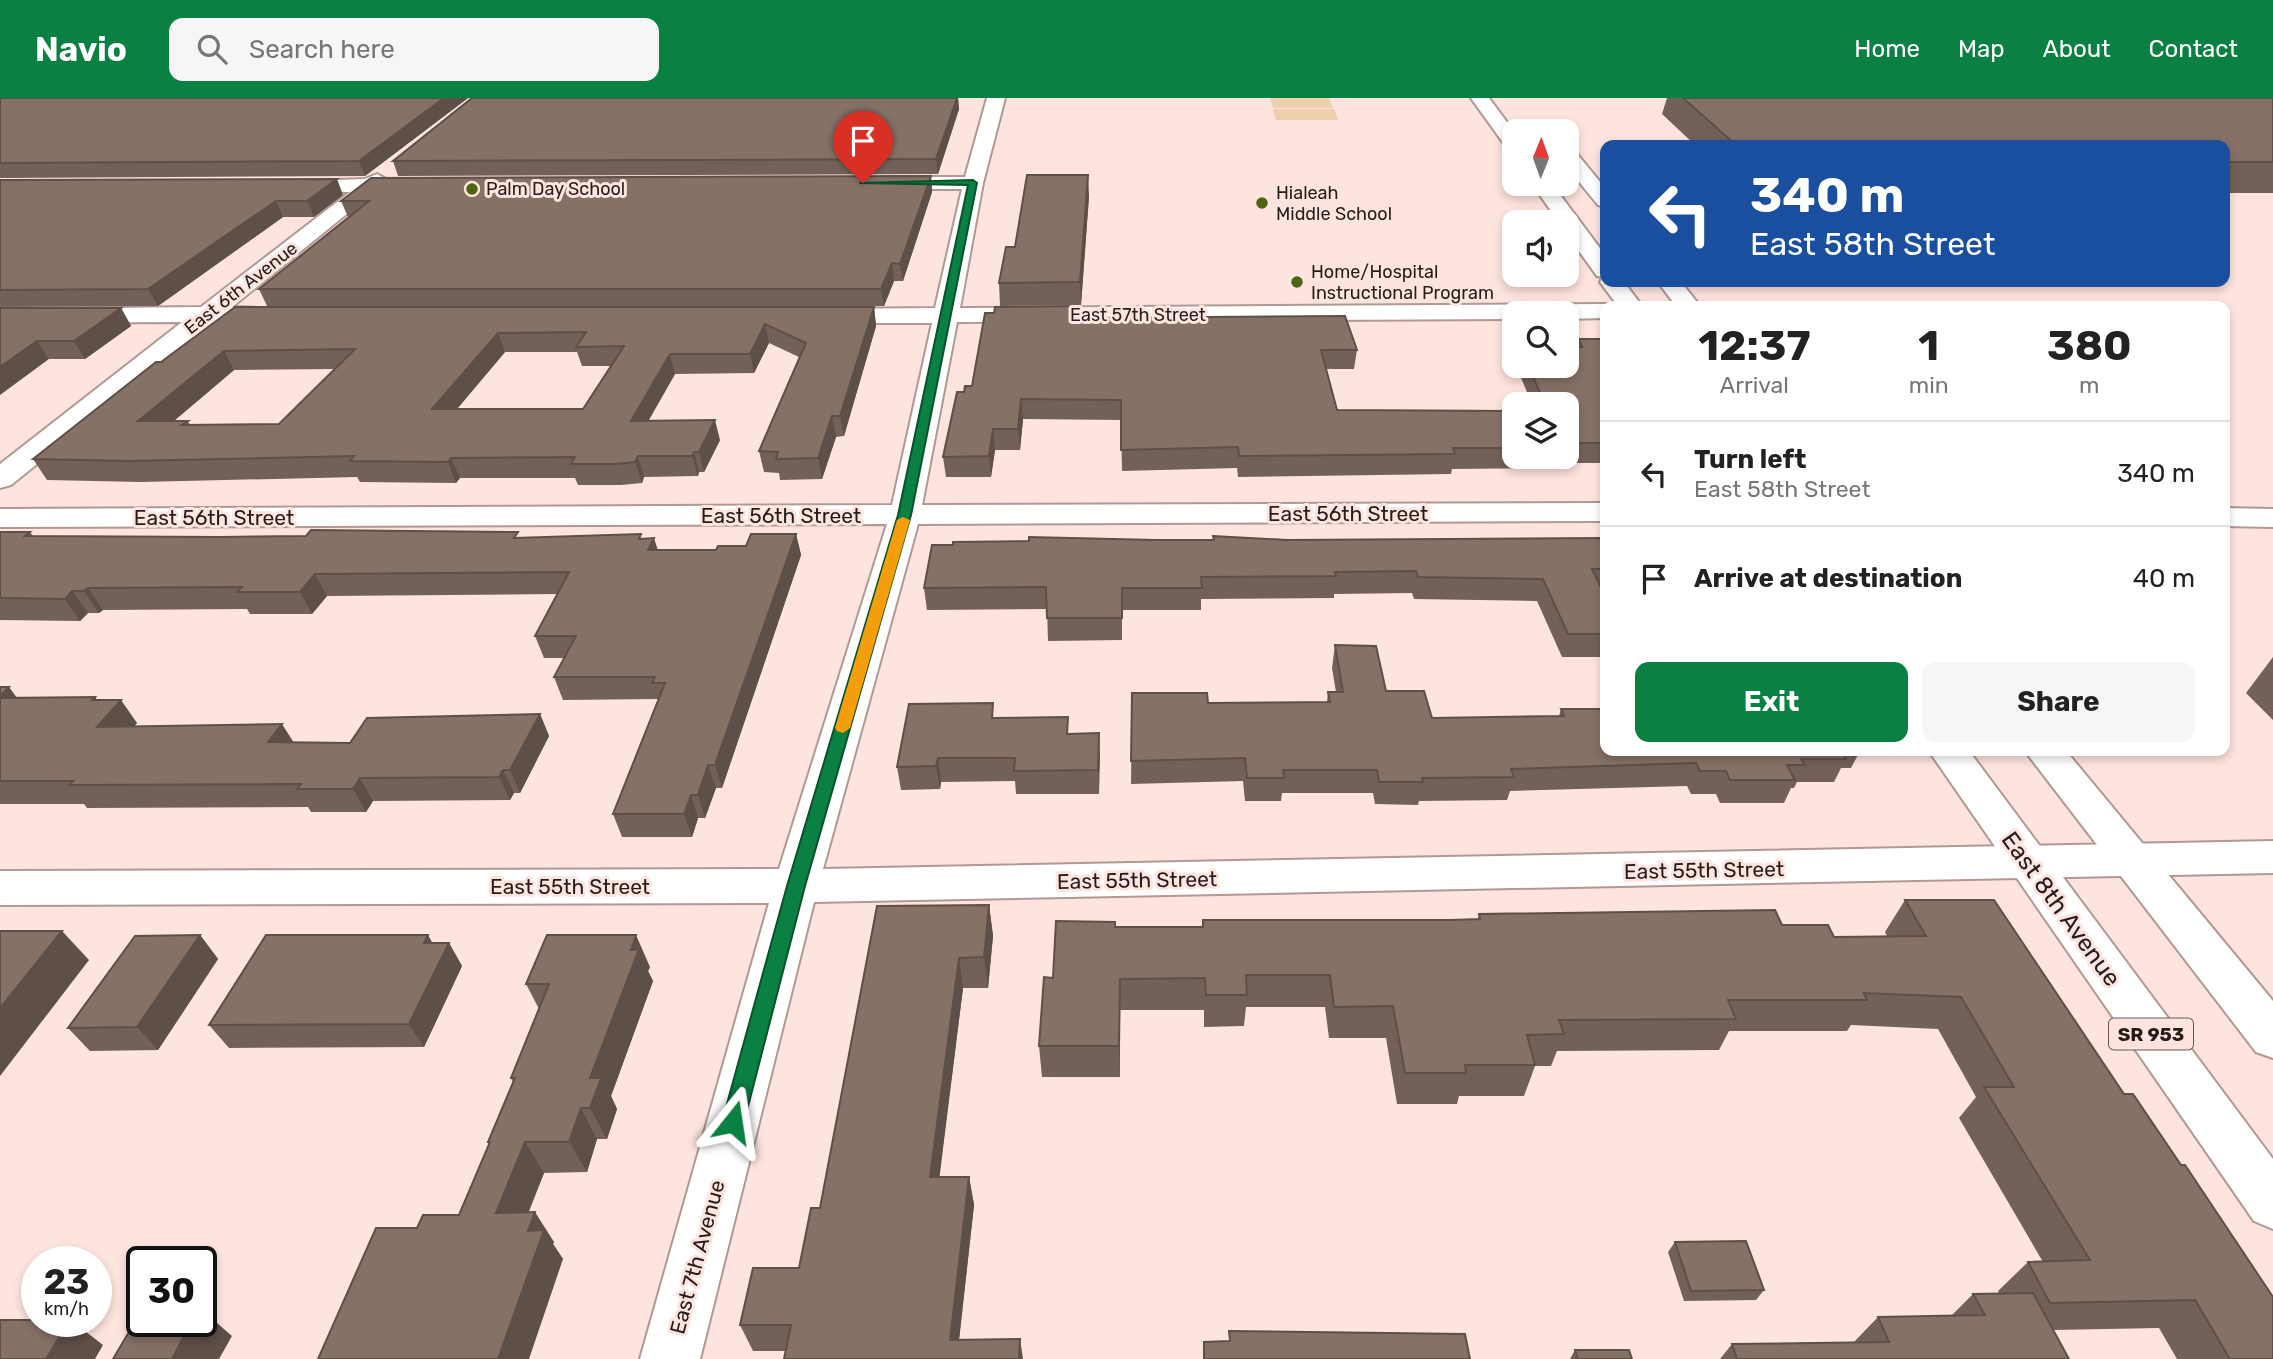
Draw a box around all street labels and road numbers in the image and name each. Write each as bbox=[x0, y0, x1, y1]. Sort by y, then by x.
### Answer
street label: East 6th Avenue bbox=[180, 237, 302, 339]
street label: East 57th Street bbox=[1070, 304, 1206, 326]
street label: East 56th Street bbox=[1268, 501, 1428, 526]
street label: East 56th Street bbox=[701, 503, 861, 528]
street label: East 56th Street bbox=[134, 505, 294, 530]
street label: East 8th Avenue bbox=[1996, 826, 2126, 992]
street label: East 55th Street bbox=[1624, 856, 1784, 884]
street label: East 55th Street bbox=[1057, 866, 1217, 894]
street label: East 55th Street bbox=[490, 874, 650, 899]
road number: SR 953 bbox=[2109, 1018, 2193, 1050]
street label: East 7th Avenue bbox=[664, 1177, 730, 1337]

